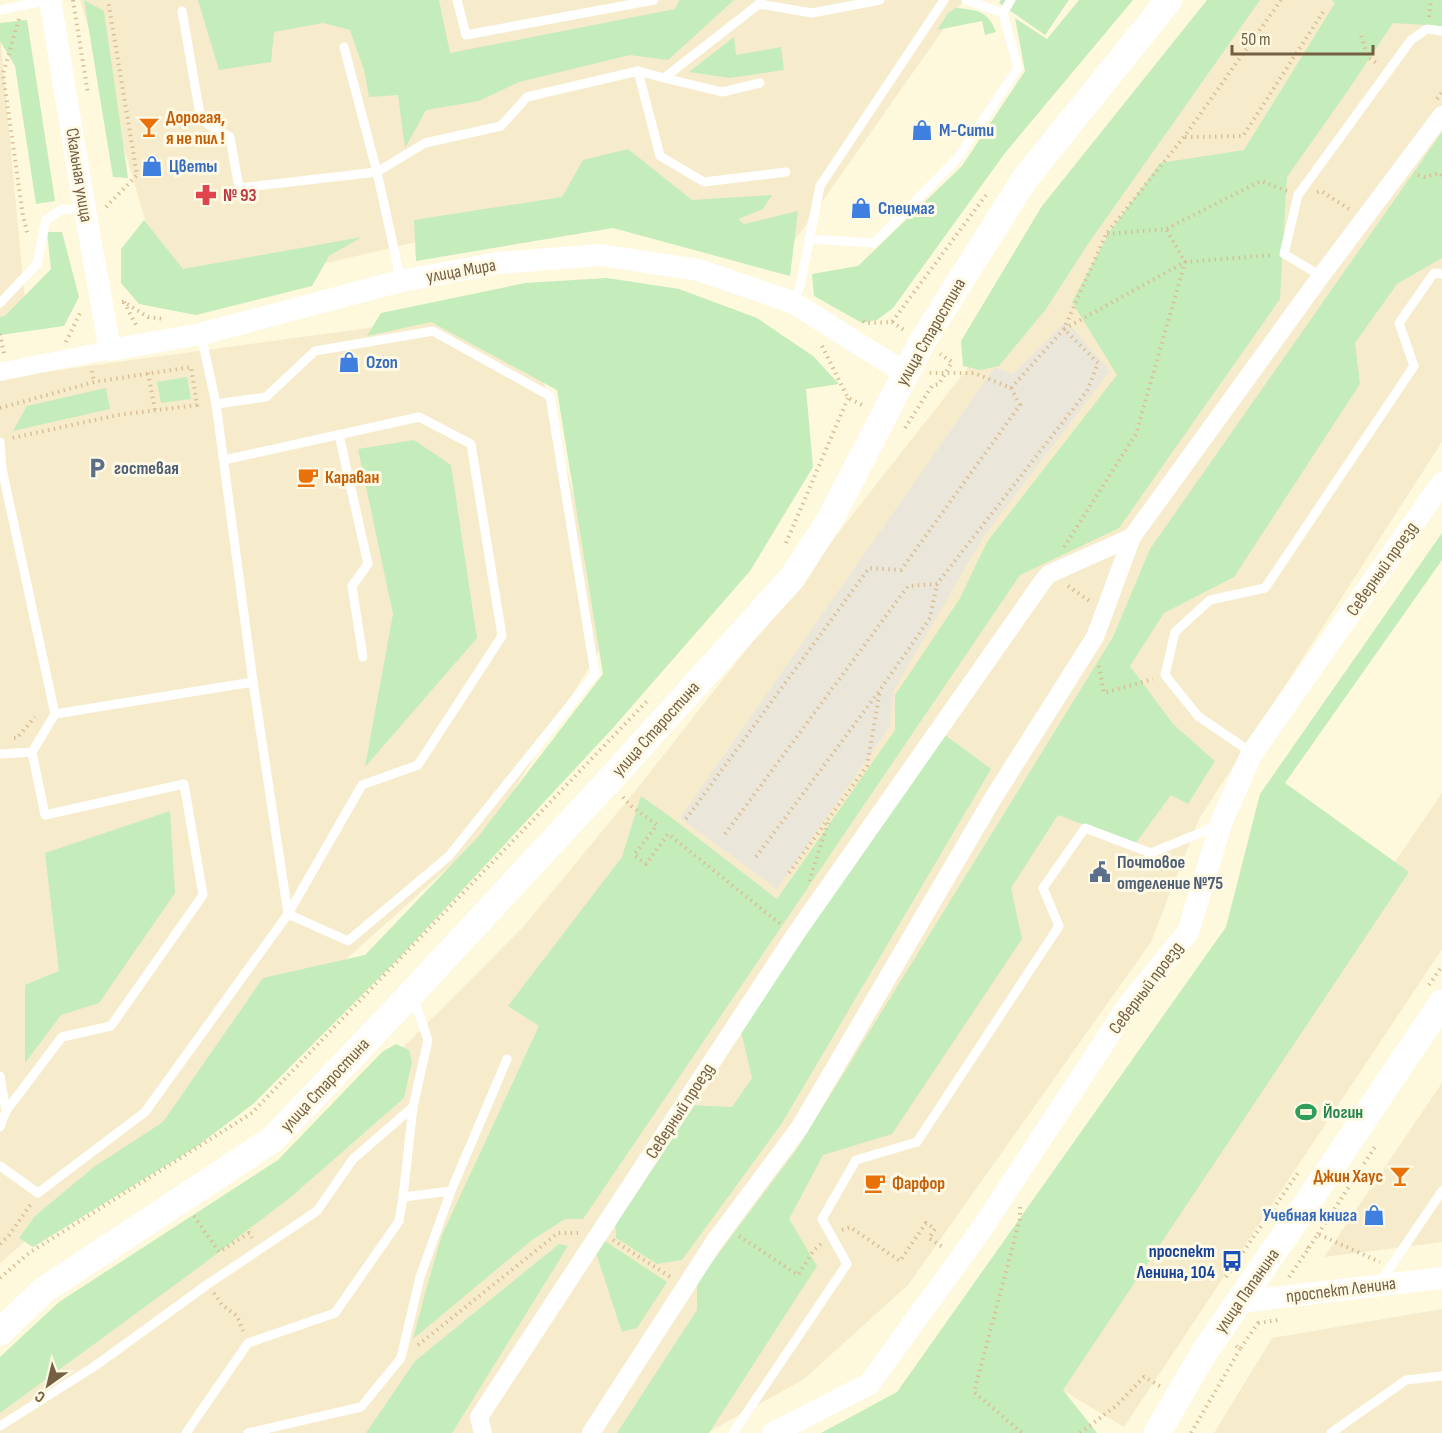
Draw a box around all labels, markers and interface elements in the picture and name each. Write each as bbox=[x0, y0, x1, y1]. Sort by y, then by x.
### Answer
scale bar bbox=[1232, 18, 1373, 56]
text: 50 m bbox=[1241, 29, 1271, 50]
place label: Дорогая, я не пил ! bbox=[166, 107, 225, 149]
bar icon: Дорогая, я не пил ! bbox=[137, 115, 161, 139]
shop icon: М-Сити bbox=[910, 118, 934, 142]
place label: М-Сити bbox=[939, 120, 994, 141]
street label: Скальная улица bbox=[61, 126, 97, 224]
shop icon: Цветы bbox=[140, 154, 164, 178]
place label: Цветы bbox=[169, 156, 217, 177]
pharmacy icon: № 93 bbox=[194, 183, 218, 207]
place label: № 93 bbox=[223, 185, 257, 206]
shop icon: Спецмаг bbox=[849, 196, 873, 220]
place label: Спецмаг bbox=[878, 198, 935, 219]
street label: улица Мира bbox=[424, 255, 498, 287]
street label: улица Старостина bbox=[892, 274, 970, 389]
shop icon: Ozon bbox=[337, 350, 361, 374]
place label: Ozon bbox=[366, 352, 398, 373]
parking icon: гостевая bbox=[85, 456, 109, 480]
place label: гостевая bbox=[114, 458, 179, 479]
cafe icon: Караван bbox=[296, 465, 320, 489]
place label: Караван bbox=[325, 467, 379, 488]
street label: Северный проезд bbox=[1342, 518, 1422, 620]
street label: улица Старостина bbox=[608, 677, 704, 781]
place label: Почтовое отделение №75 bbox=[1117, 852, 1223, 894]
public building icon: Почтовое отделение №75 bbox=[1088, 860, 1112, 884]
street label: Северный проезд bbox=[1105, 938, 1187, 1038]
street label: улица Старостина bbox=[276, 1034, 374, 1136]
street label: Северный проезд bbox=[641, 1059, 719, 1163]
sports icon: Йогин bbox=[1294, 1100, 1318, 1124]
place label: Йогин bbox=[1323, 1102, 1363, 1123]
bar icon: Джин Хаус bbox=[1388, 1164, 1412, 1188]
place label: Джин Хаус bbox=[1313, 1166, 1383, 1187]
cafe icon: Фарфор bbox=[863, 1171, 887, 1195]
place label: Фарфор bbox=[892, 1173, 945, 1194]
shop icon: Учебная книга bbox=[1362, 1203, 1386, 1227]
place label: Учебная книга bbox=[1263, 1205, 1357, 1226]
place label: проспект Ленина, 104 bbox=[1136, 1241, 1216, 1283]
street label: улица Папанина bbox=[1210, 1245, 1284, 1337]
bus stop icon: проспект Ленина, 104 bbox=[1220, 1249, 1244, 1273]
street label: проспект Ленина bbox=[1285, 1273, 1397, 1307]
north arrow bbox=[18, 1355, 78, 1415]
text: С bbox=[32, 1386, 49, 1406]

